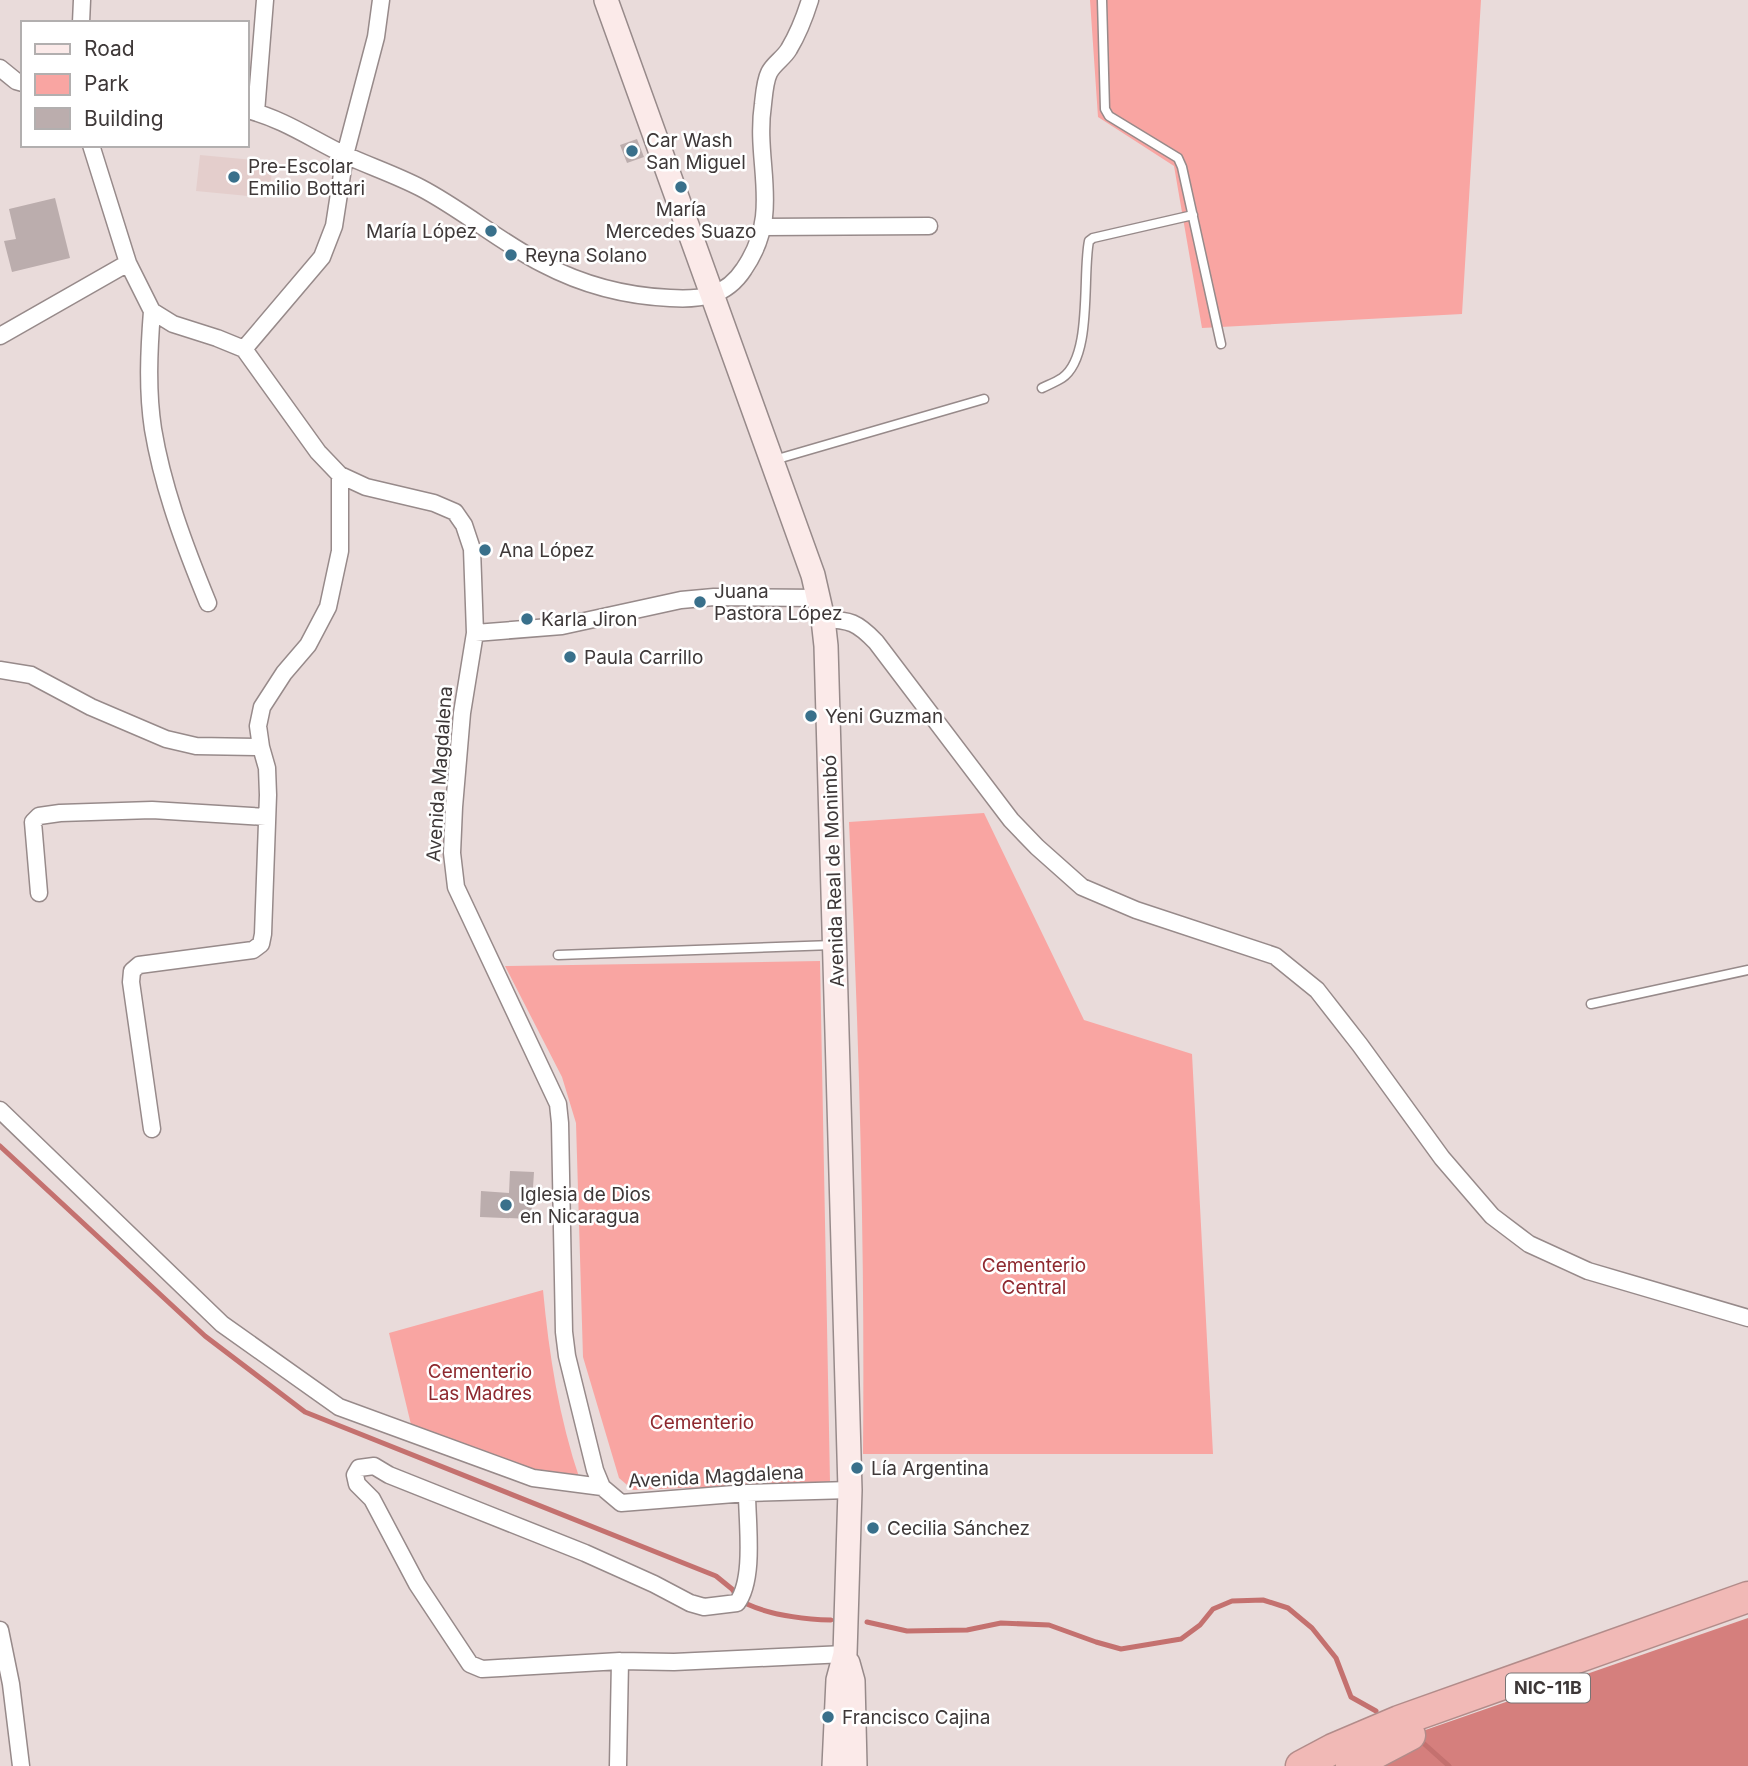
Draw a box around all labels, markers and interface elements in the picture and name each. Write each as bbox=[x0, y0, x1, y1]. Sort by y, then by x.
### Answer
legend bbox=[21, 21, 248, 147]
text: Road bbox=[84, 36, 135, 61]
text: Park bbox=[84, 71, 129, 96]
text: Building bbox=[84, 106, 164, 131]
place label: Car Wash San Miguel bbox=[646, 129, 746, 174]
marker: Car Wash San Miguel bbox=[624, 143, 640, 159]
place label: Pre-Escolar Emilio Bottari bbox=[248, 155, 365, 200]
marker: Pre-Escolar Emilio Bottari bbox=[226, 169, 242, 185]
marker: María Mercedes Suazo bbox=[673, 179, 689, 195]
place label: María Mercedes Suazo bbox=[606, 198, 756, 243]
place label: María López bbox=[366, 220, 477, 243]
marker: María López bbox=[483, 223, 499, 239]
place label: Reyna Solano bbox=[525, 244, 647, 267]
marker: Reyna Solano bbox=[503, 247, 519, 263]
place label: Ana López bbox=[499, 539, 594, 562]
marker: Ana López bbox=[477, 542, 493, 558]
place label: Juana Pastora López bbox=[714, 580, 842, 625]
marker: Juana Pastora López bbox=[692, 594, 708, 610]
place label: Karla Jiron bbox=[541, 608, 637, 631]
marker: Karla Jiron bbox=[519, 611, 535, 627]
place label: Paula Carrillo bbox=[584, 646, 703, 669]
marker: Paula Carrillo bbox=[562, 649, 578, 665]
street label: Avenida Magdalena bbox=[422, 685, 457, 863]
place label: Yeni Guzman bbox=[825, 705, 943, 728]
marker: Yeni Guzman bbox=[803, 708, 819, 724]
street label: Avenida Real de Monimbó bbox=[818, 754, 849, 988]
place label: Iglesia de Dios en Nicaragua bbox=[520, 1183, 651, 1228]
marker: Iglesia de Dios en Nicaragua bbox=[498, 1197, 514, 1213]
park label: Cementerio Central bbox=[982, 1254, 1086, 1299]
park label: Cementerio Las Madres bbox=[428, 1360, 532, 1405]
park label: Cementerio bbox=[650, 1411, 754, 1434]
place label: Lía Argentina bbox=[871, 1457, 989, 1480]
street label: Avenida Magdalena bbox=[628, 1460, 805, 1493]
marker: Lía Argentina bbox=[849, 1460, 865, 1476]
place label: Cecilia Sánchez bbox=[887, 1517, 1030, 1540]
marker: Cecilia Sánchez bbox=[865, 1520, 881, 1536]
road number: NIC-11B bbox=[1506, 1674, 1590, 1702]
place label: Francisco Cajina bbox=[842, 1706, 990, 1729]
marker: Francisco Cajina bbox=[820, 1709, 836, 1725]

